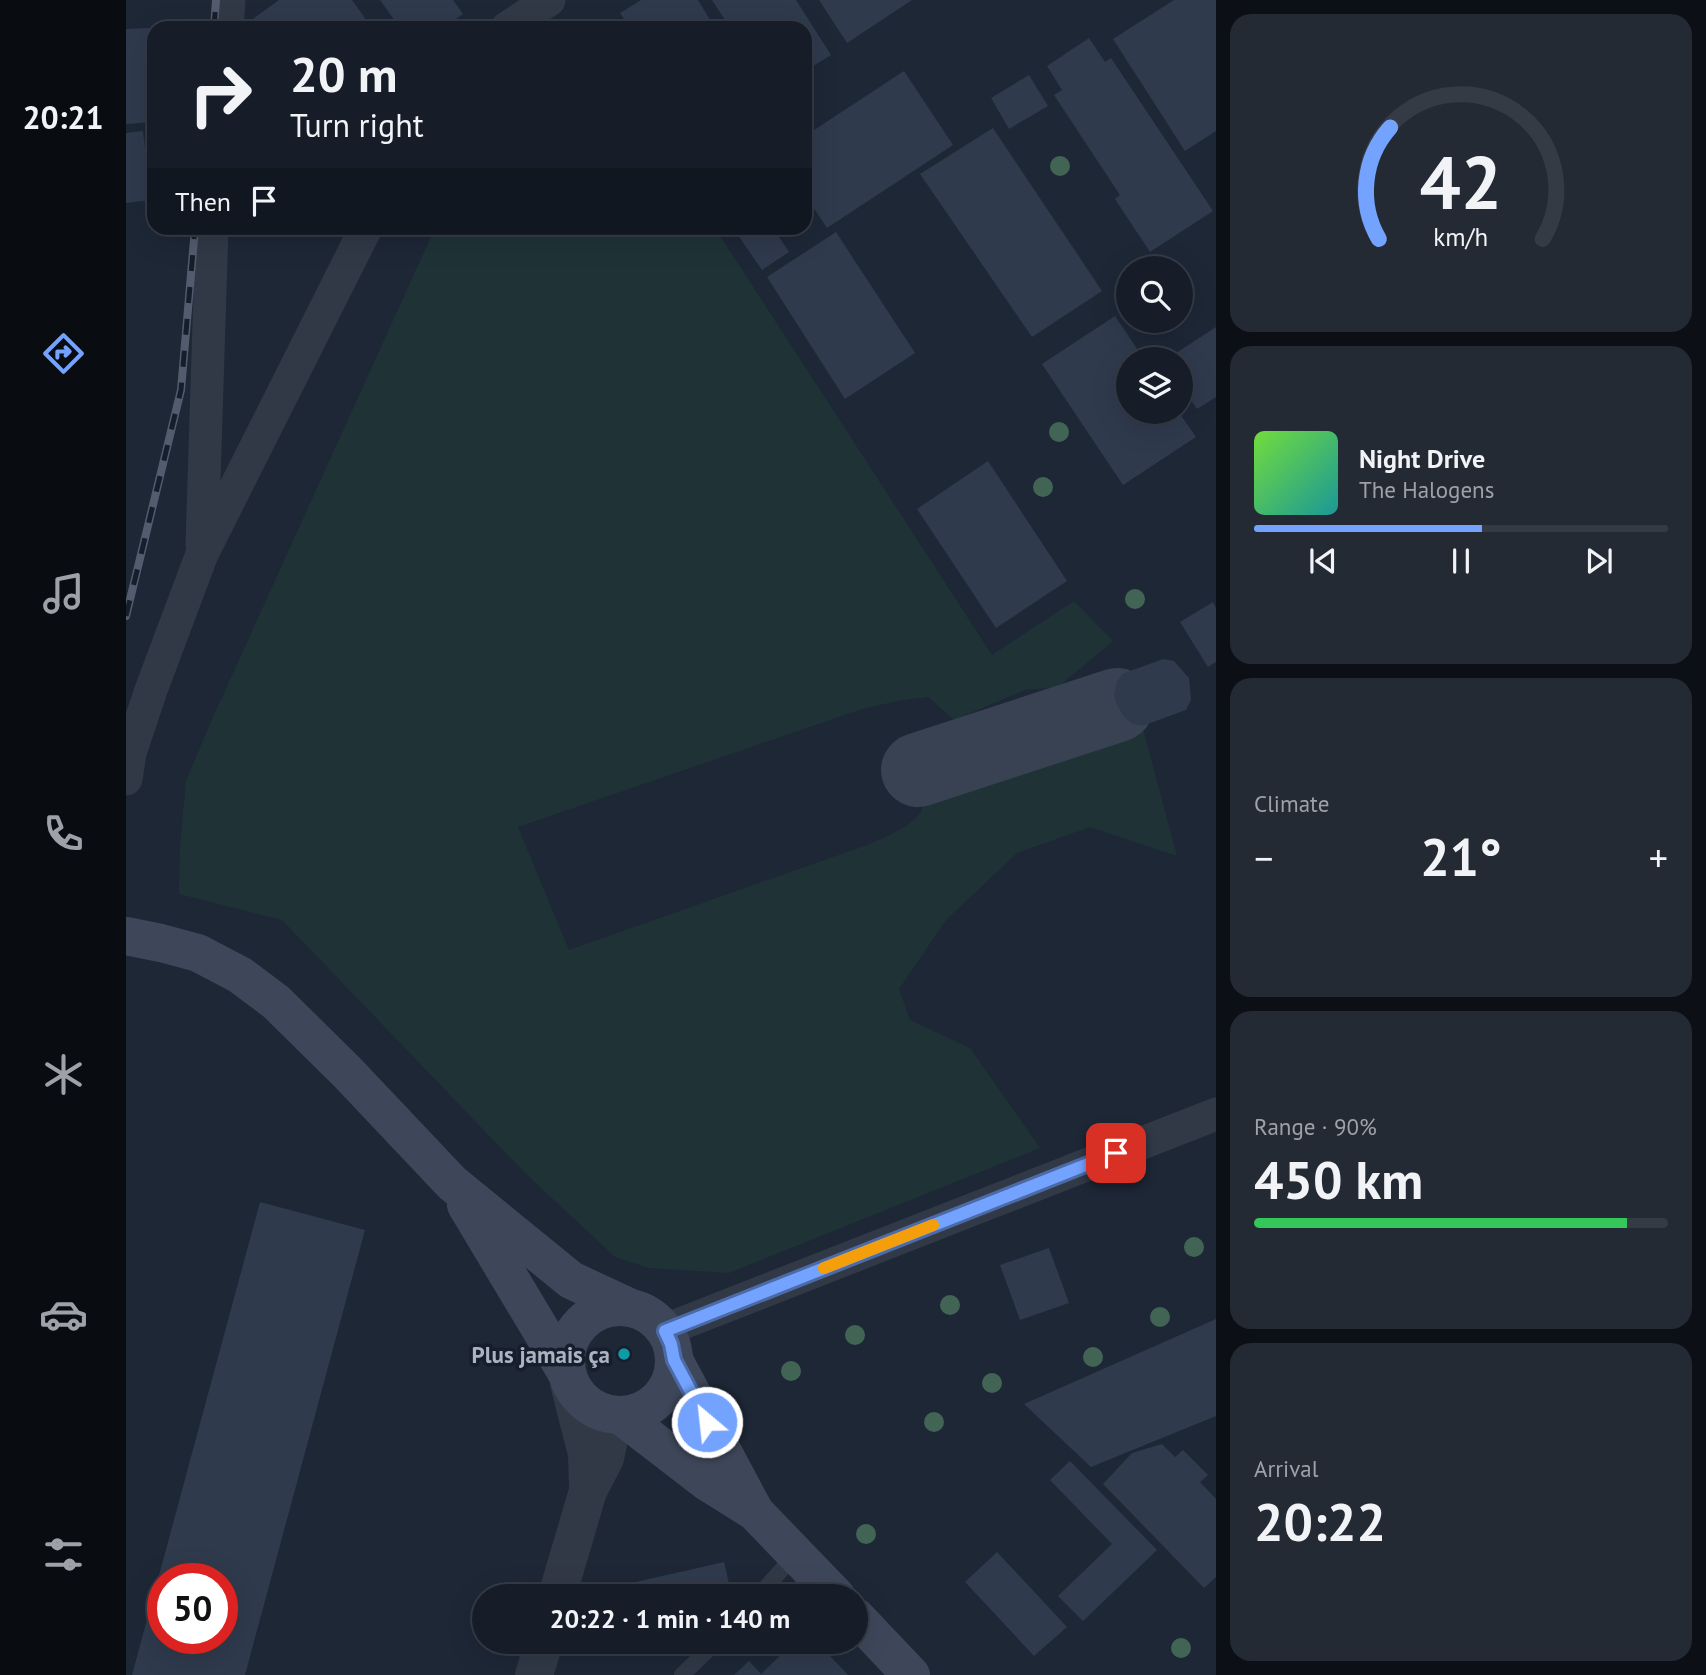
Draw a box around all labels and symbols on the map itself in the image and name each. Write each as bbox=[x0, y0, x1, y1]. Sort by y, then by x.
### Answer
pin bbox=[1086, 1123, 1146, 1183]
place label: Plus jamais ça bbox=[472, 1340, 610, 1369]
marker: Plus jamais ça bbox=[616, 1346, 632, 1362]
position arrow bbox=[670, 1385, 744, 1459]
speed limit sign: 50 bbox=[147, 1563, 238, 1654]

